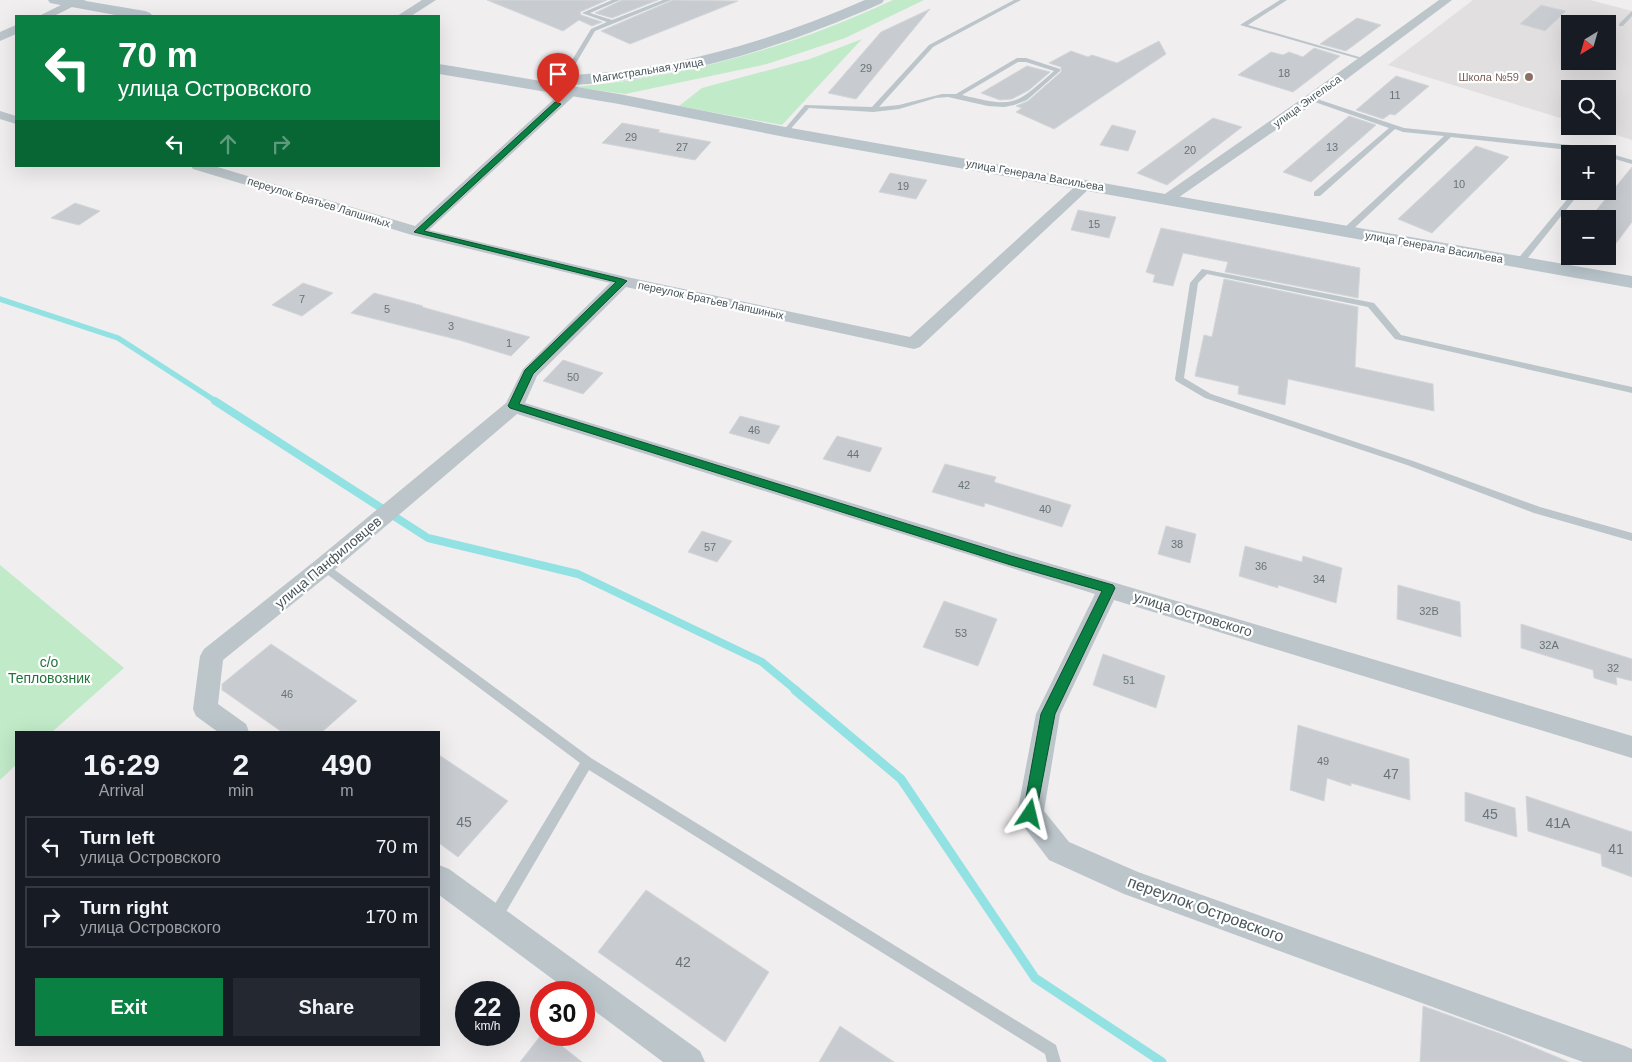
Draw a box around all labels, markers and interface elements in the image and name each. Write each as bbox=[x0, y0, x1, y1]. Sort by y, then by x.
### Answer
north arrow bbox=[1561, 15, 1616, 70]
map controls bbox=[1561, 15, 1616, 265]
icon: left bbox=[35, 35, 100, 100]
text: 70 m bbox=[118, 35, 198, 74]
pin bbox=[537, 53, 579, 104]
street label: Магистральная улица bbox=[592, 55, 705, 85]
icon: arrive bbox=[544, 60, 572, 88]
house number: 29 bbox=[860, 62, 872, 74]
house number: 18 bbox=[1278, 67, 1290, 79]
place label: Школа №59 bbox=[1458, 71, 1519, 83]
marker: Школа №59 bbox=[1523, 71, 1535, 83]
street label: улица Энгельса bbox=[1271, 72, 1344, 130]
text: улица Островского bbox=[118, 76, 312, 101]
button: search bbox=[1561, 80, 1616, 135]
house number: 11 bbox=[1389, 89, 1401, 101]
icon: left bbox=[161, 130, 189, 158]
icon: ahead bbox=[214, 130, 242, 158]
icon: right bbox=[267, 130, 295, 158]
house number: 29 bbox=[625, 131, 637, 143]
house number: 27 bbox=[676, 141, 688, 153]
house number: 13 bbox=[1326, 141, 1338, 153]
house number: 20 bbox=[1184, 144, 1196, 156]
button: + bbox=[1561, 145, 1616, 200]
street label: улица Генерала Васильева bbox=[965, 157, 1106, 193]
street label: переулок Братьев Лапшиных bbox=[246, 175, 392, 230]
house number: 10 bbox=[1453, 178, 1465, 190]
house number: 19 bbox=[897, 180, 909, 192]
button: − bbox=[1561, 210, 1616, 265]
house number: 15 bbox=[1088, 218, 1100, 230]
street label: улица Генерала Васильева bbox=[1364, 229, 1505, 265]
street label: переулок Братьев Лапшиных bbox=[637, 279, 785, 321]
house number: 7 bbox=[299, 293, 305, 305]
house number: 5 bbox=[384, 303, 390, 315]
house number: 3 bbox=[448, 320, 454, 332]
house number: 1 bbox=[506, 337, 512, 349]
house number: 50 bbox=[567, 371, 579, 383]
house number: 46 bbox=[748, 424, 760, 436]
house number: 44 bbox=[847, 448, 859, 460]
house number: 42 bbox=[958, 479, 970, 491]
house number: 40 bbox=[1039, 503, 1051, 515]
street label: улица Панфиловцев bbox=[272, 513, 384, 611]
house number: 38 bbox=[1171, 538, 1183, 550]
house number: 57 bbox=[704, 541, 716, 553]
house number: 36 bbox=[1255, 560, 1267, 572]
house number: 34 bbox=[1313, 573, 1325, 585]
street label: улица Островского bbox=[1132, 588, 1254, 640]
house number: 32В bbox=[1419, 605, 1439, 617]
house number: 53 bbox=[955, 627, 967, 639]
house number: 32А bbox=[1539, 639, 1559, 651]
park label: с/о Тепловозник bbox=[8, 654, 91, 686]
house number: 32 bbox=[1607, 662, 1619, 674]
house number: 51 bbox=[1123, 674, 1135, 686]
house number: 46 bbox=[281, 688, 293, 700]
text: 16:29 bbox=[83, 748, 160, 781]
text: 2 bbox=[232, 748, 249, 781]
text: 490 bbox=[322, 748, 372, 781]
house number: 49 bbox=[1317, 755, 1329, 767]
house number: 47 bbox=[1383, 766, 1399, 782]
text: Arrival bbox=[99, 782, 144, 799]
text: min bbox=[228, 782, 254, 799]
text: m bbox=[340, 782, 353, 799]
position arrow bbox=[1003, 787, 1055, 839]
house number: 45 bbox=[1482, 806, 1498, 822]
house number: 45 bbox=[456, 814, 472, 830]
house number: 41А bbox=[1546, 815, 1571, 831]
text: Turn left bbox=[80, 827, 155, 848]
icon: left bbox=[37, 833, 65, 861]
text: 70 m bbox=[376, 836, 418, 857]
house number: 41 bbox=[1608, 841, 1624, 857]
text: улица Островского bbox=[80, 849, 221, 866]
street label: переулок Островского bbox=[1126, 873, 1287, 945]
text: Turn right bbox=[80, 897, 168, 918]
icon: right bbox=[37, 903, 65, 931]
text: 170 m bbox=[365, 906, 418, 927]
text: улица Островского bbox=[80, 919, 221, 936]
house number: 42 bbox=[675, 954, 691, 970]
button: Exit bbox=[35, 978, 223, 1036]
button: Share bbox=[233, 978, 420, 1036]
speed limit sign: 30 bbox=[530, 981, 595, 1046]
text: 22 bbox=[474, 993, 501, 1021]
text: km/h bbox=[474, 1019, 501, 1033]

